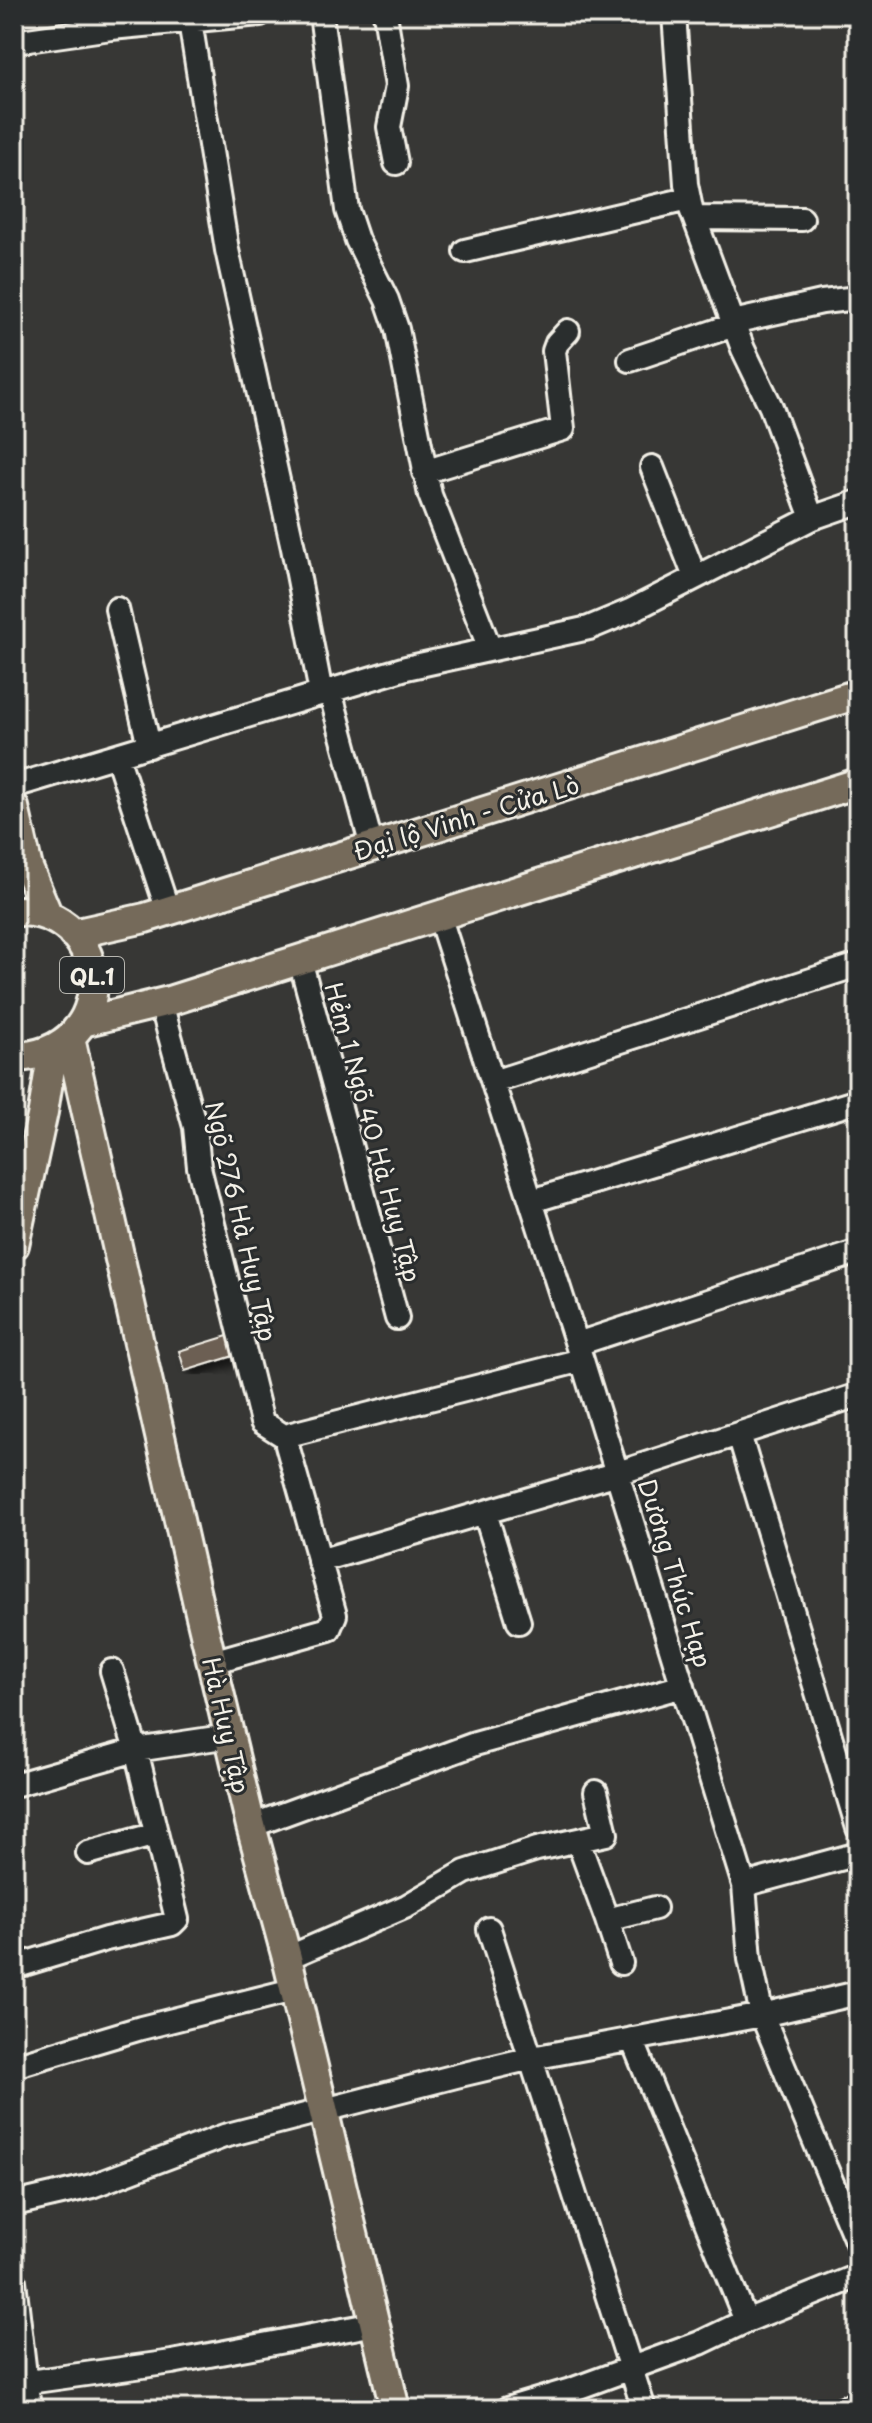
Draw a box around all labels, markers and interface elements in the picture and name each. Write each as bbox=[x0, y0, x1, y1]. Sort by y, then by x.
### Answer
street label: Đại lộ Vinh - Cửa Lò bbox=[349, 766, 583, 868]
road number: QL.1 bbox=[60, 957, 124, 993]
street label: Hẻm 1 Ngõ 40 Hà Huy Tập bbox=[317, 978, 431, 1286]
street label: Ngõ 276 Hà Huy Tập bbox=[197, 1097, 287, 1345]
street label: Dương Thúc Hạp bbox=[630, 1474, 722, 1672]
street label: Hà Huy Tập bbox=[194, 1653, 260, 1797]

